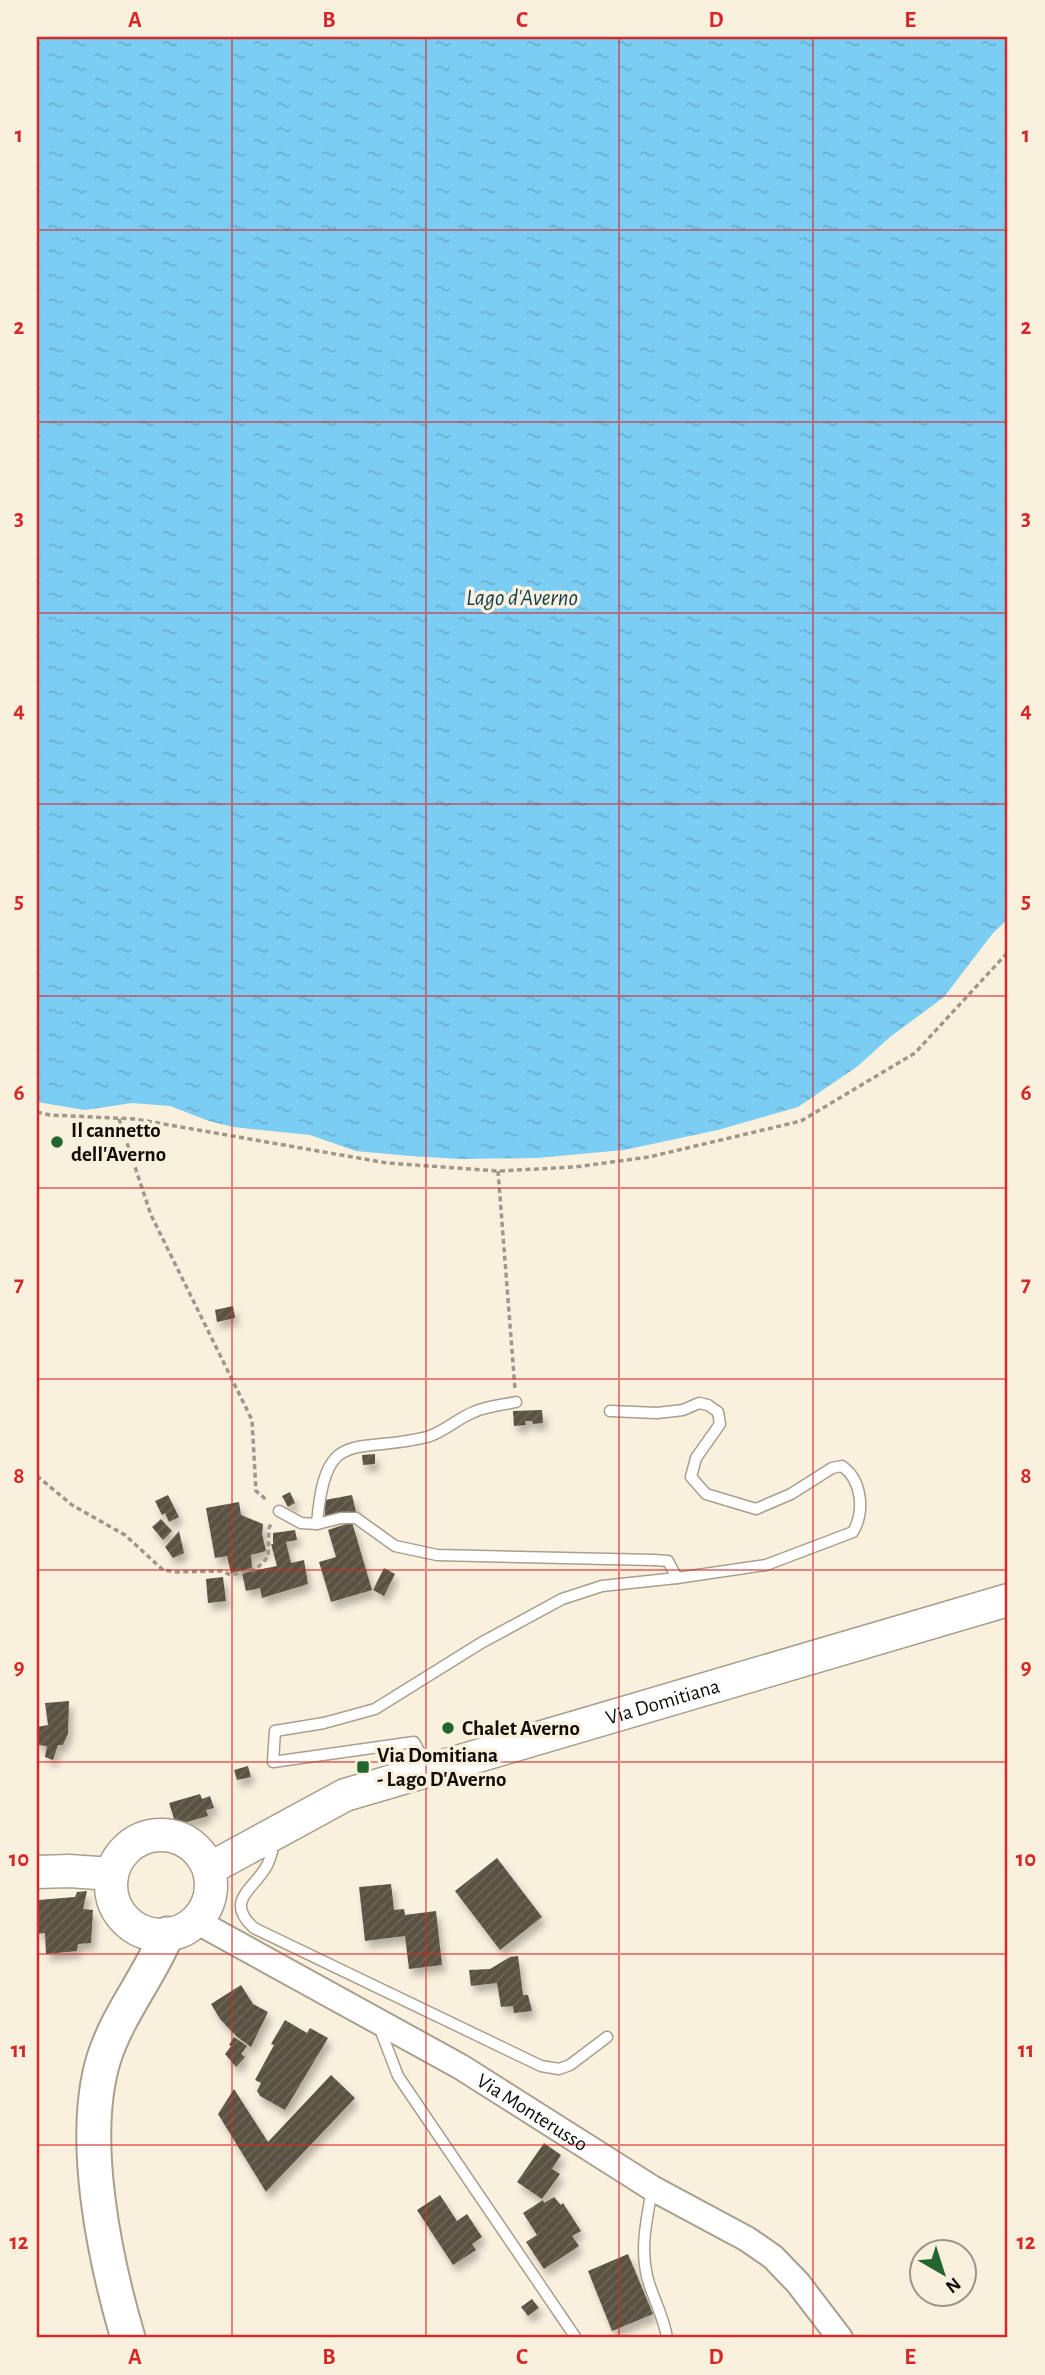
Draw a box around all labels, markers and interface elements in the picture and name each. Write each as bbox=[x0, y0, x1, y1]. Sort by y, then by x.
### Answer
text: A bbox=[128, 9, 142, 32]
text: B bbox=[322, 9, 336, 32]
text: C bbox=[516, 9, 528, 32]
text: D bbox=[708, 9, 724, 32]
text: E bbox=[904, 9, 916, 32]
text: 1 bbox=[15, 124, 23, 147]
text: 1 bbox=[1022, 124, 1030, 147]
text: 2 bbox=[14, 316, 25, 339]
text: 2 bbox=[1021, 316, 1032, 339]
text: 3 bbox=[14, 507, 24, 530]
text: 3 bbox=[1021, 507, 1031, 530]
water label: Lago d'Averno bbox=[466, 587, 578, 610]
text: 4 bbox=[13, 699, 25, 722]
text: 4 bbox=[1020, 699, 1032, 722]
text: 5 bbox=[14, 890, 24, 913]
text: 5 bbox=[1021, 890, 1031, 913]
text: 6 bbox=[13, 1082, 25, 1105]
text: 6 bbox=[1020, 1082, 1032, 1105]
place label: Il cannetto dell'Averno bbox=[71, 1120, 166, 1165]
marker: Il cannetto dell'Averno bbox=[49, 1134, 65, 1150]
text: 7 bbox=[14, 1273, 24, 1296]
text: 7 bbox=[1021, 1273, 1031, 1296]
text: 8 bbox=[13, 1465, 25, 1488]
text: 8 bbox=[1020, 1465, 1032, 1488]
text: 9 bbox=[13, 1656, 25, 1679]
text: 9 bbox=[1020, 1656, 1032, 1679]
street label: Via Domitiana bbox=[603, 1675, 722, 1728]
place label: Chalet Averno bbox=[462, 1718, 580, 1739]
marker: Chalet Averno bbox=[440, 1720, 456, 1736]
place label: Via Domitiana - Lago D'Averno bbox=[377, 1745, 506, 1790]
marker: Via Domitiana - Lago D'Averno bbox=[355, 1759, 371, 1775]
text: 10 bbox=[9, 1848, 29, 1871]
text: 10 bbox=[1016, 1848, 1036, 1871]
text: 11 bbox=[11, 2039, 27, 2062]
text: 11 bbox=[1018, 2039, 1034, 2062]
street label: Via Monterusso bbox=[473, 2069, 591, 2155]
text: 12 bbox=[9, 2231, 29, 2254]
text: 12 bbox=[1016, 2231, 1036, 2254]
north arrow bbox=[908, 2238, 978, 2308]
text: N bbox=[942, 2274, 964, 2297]
text: A bbox=[128, 2346, 142, 2369]
text: B bbox=[322, 2346, 336, 2369]
text: C bbox=[516, 2346, 528, 2369]
text: D bbox=[708, 2346, 724, 2369]
text: E bbox=[904, 2346, 916, 2369]

